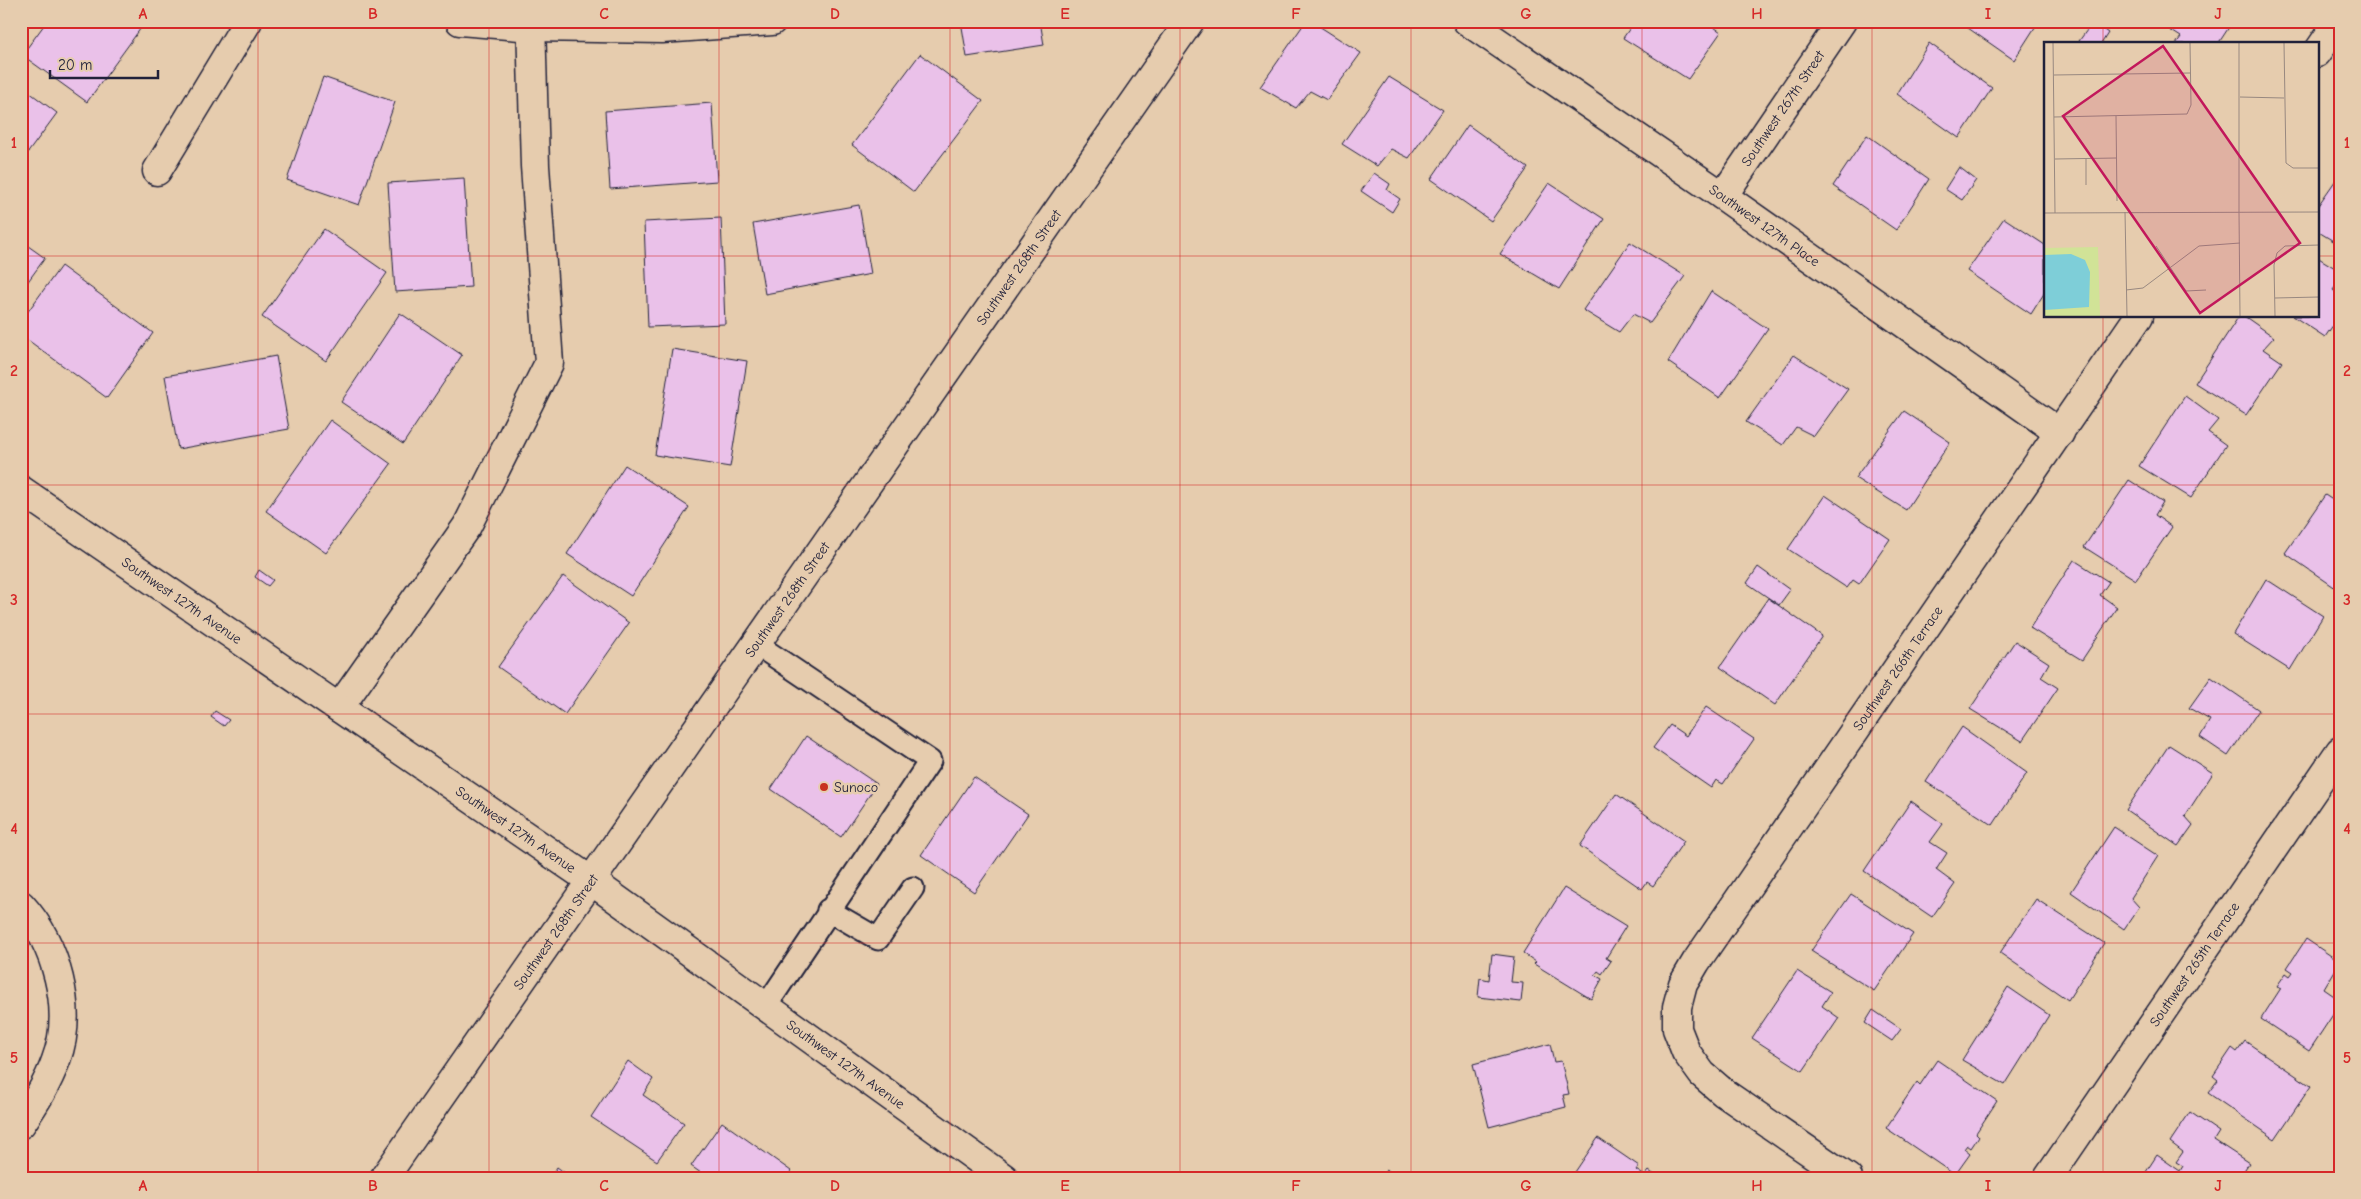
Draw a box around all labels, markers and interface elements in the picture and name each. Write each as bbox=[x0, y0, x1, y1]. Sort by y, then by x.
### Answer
text: A bbox=[139, 5, 148, 23]
text: B bbox=[368, 5, 378, 23]
text: C bbox=[599, 5, 609, 23]
text: D bbox=[830, 5, 840, 23]
text: E bbox=[1060, 5, 1070, 23]
text: F bbox=[1291, 5, 1301, 23]
text: G bbox=[1520, 5, 1532, 23]
text: H bbox=[1751, 5, 1763, 23]
text: I bbox=[1985, 5, 1991, 23]
text: J bbox=[2214, 5, 2222, 23]
inset map bbox=[2044, 42, 2318, 318]
street label: Southwest 267th Street bbox=[1738, 47, 1829, 170]
scale bar bbox=[50, 48, 158, 80]
text: 20 m bbox=[58, 56, 92, 74]
text: 1 bbox=[11, 134, 17, 152]
text: 1 bbox=[2344, 134, 2350, 152]
street label: Southwest 127th Place bbox=[1706, 181, 1823, 270]
street label: Southwest 268th Street bbox=[973, 206, 1066, 329]
text: 2 bbox=[10, 362, 18, 380]
text: 2 bbox=[2343, 362, 2351, 380]
street label: Southwest 268th Street bbox=[741, 538, 834, 661]
street label: Southwest 127th Avenue bbox=[118, 554, 245, 648]
text: 3 bbox=[10, 591, 18, 609]
text: 3 bbox=[2343, 591, 2351, 609]
street label: Southwest 266th Terrace bbox=[1849, 603, 1947, 734]
place label: Sunoco bbox=[834, 779, 878, 796]
marker: Sunoco bbox=[818, 781, 830, 793]
street label: Southwest 127th Avenue bbox=[452, 783, 579, 877]
text: 4 bbox=[10, 820, 18, 838]
text: 4 bbox=[2343, 820, 2351, 838]
street label: Southwest 268th Street bbox=[510, 870, 603, 993]
street label: Southwest 265th Terrace bbox=[2146, 899, 2243, 1030]
street label: Southwest 127th Avenue bbox=[783, 1016, 908, 1113]
text: 5 bbox=[10, 1049, 18, 1067]
text: 5 bbox=[2343, 1049, 2351, 1067]
text: A bbox=[139, 1177, 148, 1195]
text: B bbox=[368, 1177, 378, 1195]
text: C bbox=[599, 1177, 609, 1195]
text: D bbox=[830, 1177, 840, 1195]
text: E bbox=[1060, 1177, 1070, 1195]
text: F bbox=[1291, 1177, 1301, 1195]
text: G bbox=[1520, 1177, 1532, 1195]
text: H bbox=[1751, 1177, 1763, 1195]
text: I bbox=[1985, 1177, 1991, 1195]
text: J bbox=[2214, 1177, 2222, 1195]

